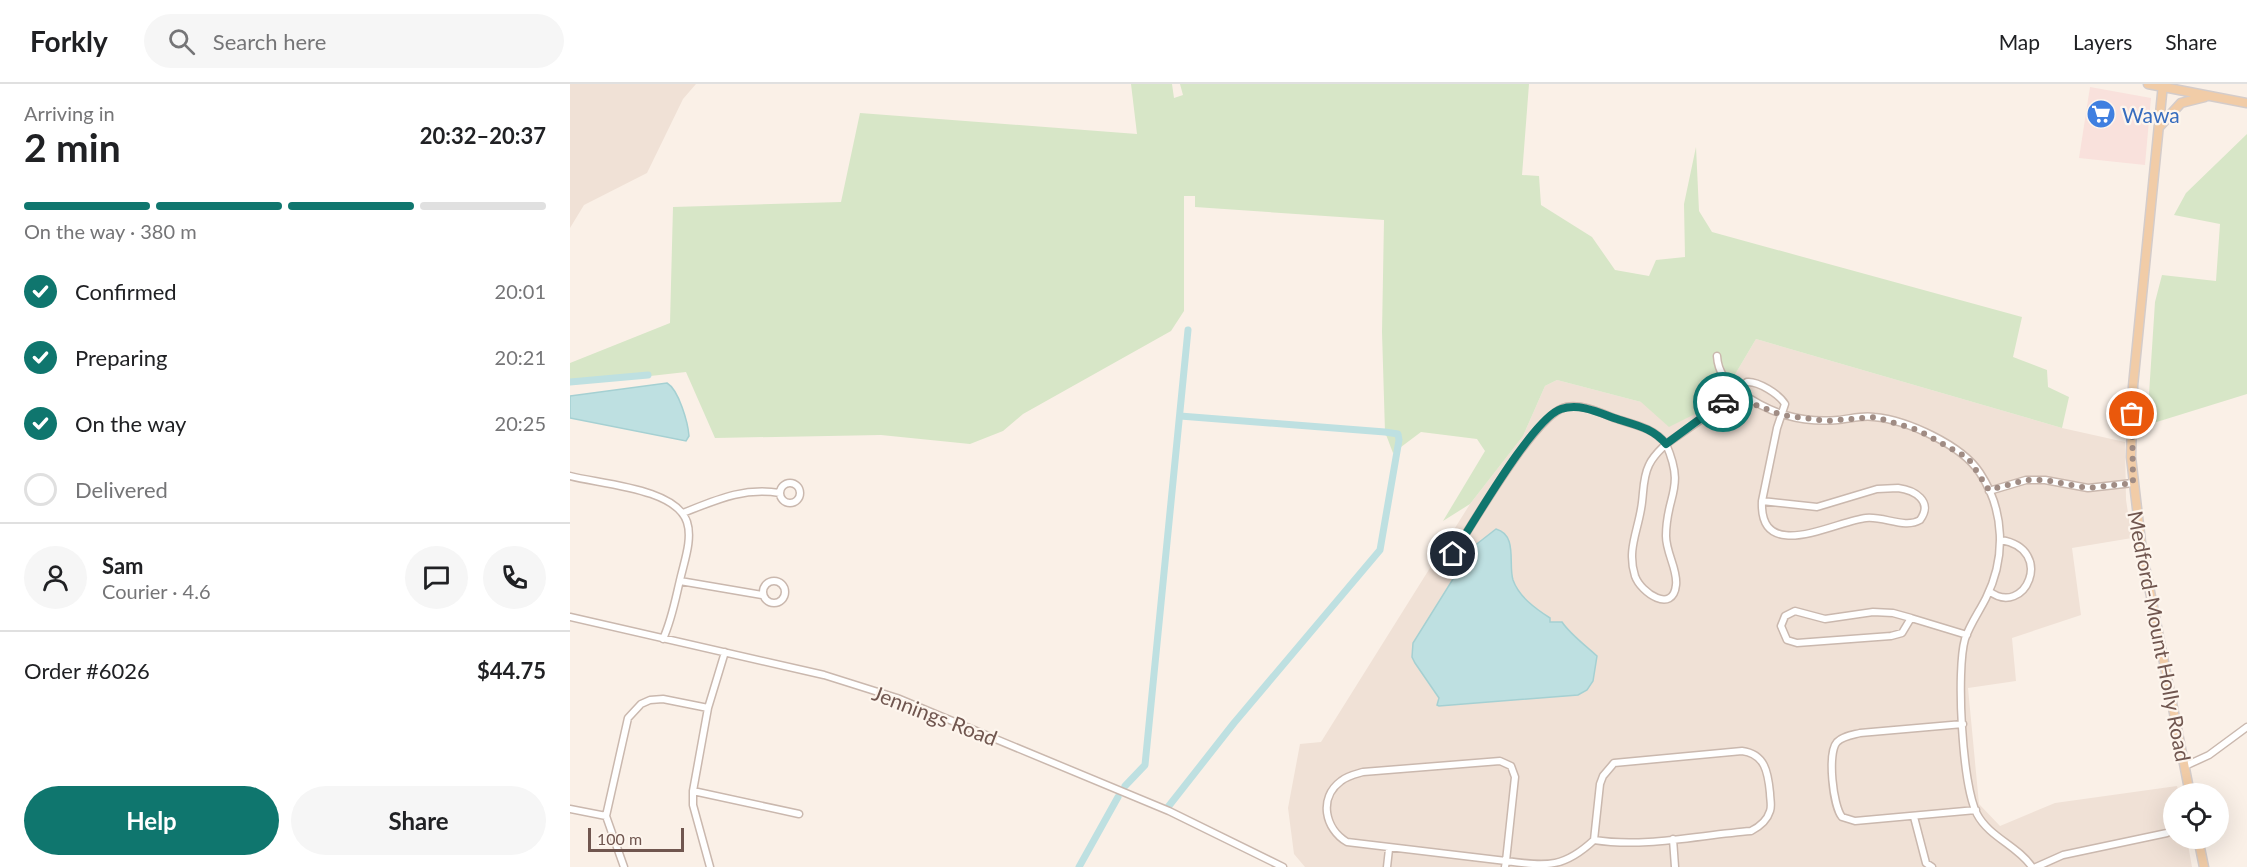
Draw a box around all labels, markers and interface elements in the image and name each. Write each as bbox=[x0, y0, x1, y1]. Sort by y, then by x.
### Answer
search box bbox=[144, 14, 564, 68]
text: Forkly bbox=[30, 24, 108, 58]
icon: search bbox=[165, 25, 198, 58]
text: Search here bbox=[213, 28, 326, 55]
text: Map bbox=[1999, 29, 2040, 54]
text: Layers bbox=[2073, 29, 2132, 54]
text: Share bbox=[2165, 29, 2217, 54]
supermarket icon: Wawa bbox=[2085, 98, 2117, 130]
text: Arriving in bbox=[24, 101, 115, 125]
place label: Wawa bbox=[2122, 102, 2180, 127]
text: 20:32–20:37 bbox=[420, 122, 546, 149]
text: 2 min bbox=[24, 124, 121, 170]
text: On the way · 380 m bbox=[24, 219, 197, 243]
icon: check bbox=[24, 275, 57, 308]
text: Confirmed bbox=[75, 278, 177, 305]
text: 20:01 bbox=[495, 279, 546, 303]
icon: check bbox=[24, 341, 57, 374]
text: Preparing bbox=[75, 344, 167, 371]
text: 20:21 bbox=[495, 345, 546, 369]
courier bbox=[1693, 372, 1753, 432]
icon: car bbox=[1707, 386, 1740, 419]
pin bbox=[2106, 388, 2157, 439]
icon: bag bbox=[2115, 397, 2148, 430]
icon: check bbox=[24, 407, 57, 440]
text: On the way bbox=[75, 410, 186, 437]
text: 20:25 bbox=[495, 411, 546, 435]
text: Delivered bbox=[75, 476, 168, 503]
street label: Medford-Mount Holly Road bbox=[2123, 509, 2197, 763]
pin bbox=[1427, 528, 1478, 579]
icon: home bbox=[1436, 537, 1469, 570]
button: person bbox=[24, 546, 87, 609]
button: chat bbox=[405, 546, 468, 609]
button: phone bbox=[483, 546, 546, 609]
text: Sam bbox=[102, 552, 144, 579]
text: Courier · 4.6 bbox=[102, 579, 211, 603]
text: Order #6026 bbox=[24, 657, 150, 684]
text: $44.75 bbox=[477, 657, 546, 684]
street label: Jennings Road bbox=[869, 680, 1001, 750]
map controls bbox=[2163, 783, 2229, 849]
button: locate bbox=[2163, 783, 2229, 849]
button: Help bbox=[24, 786, 279, 855]
button: Share bbox=[291, 786, 546, 855]
scale bar bbox=[588, 825, 684, 852]
text: 100 m bbox=[597, 829, 642, 848]

